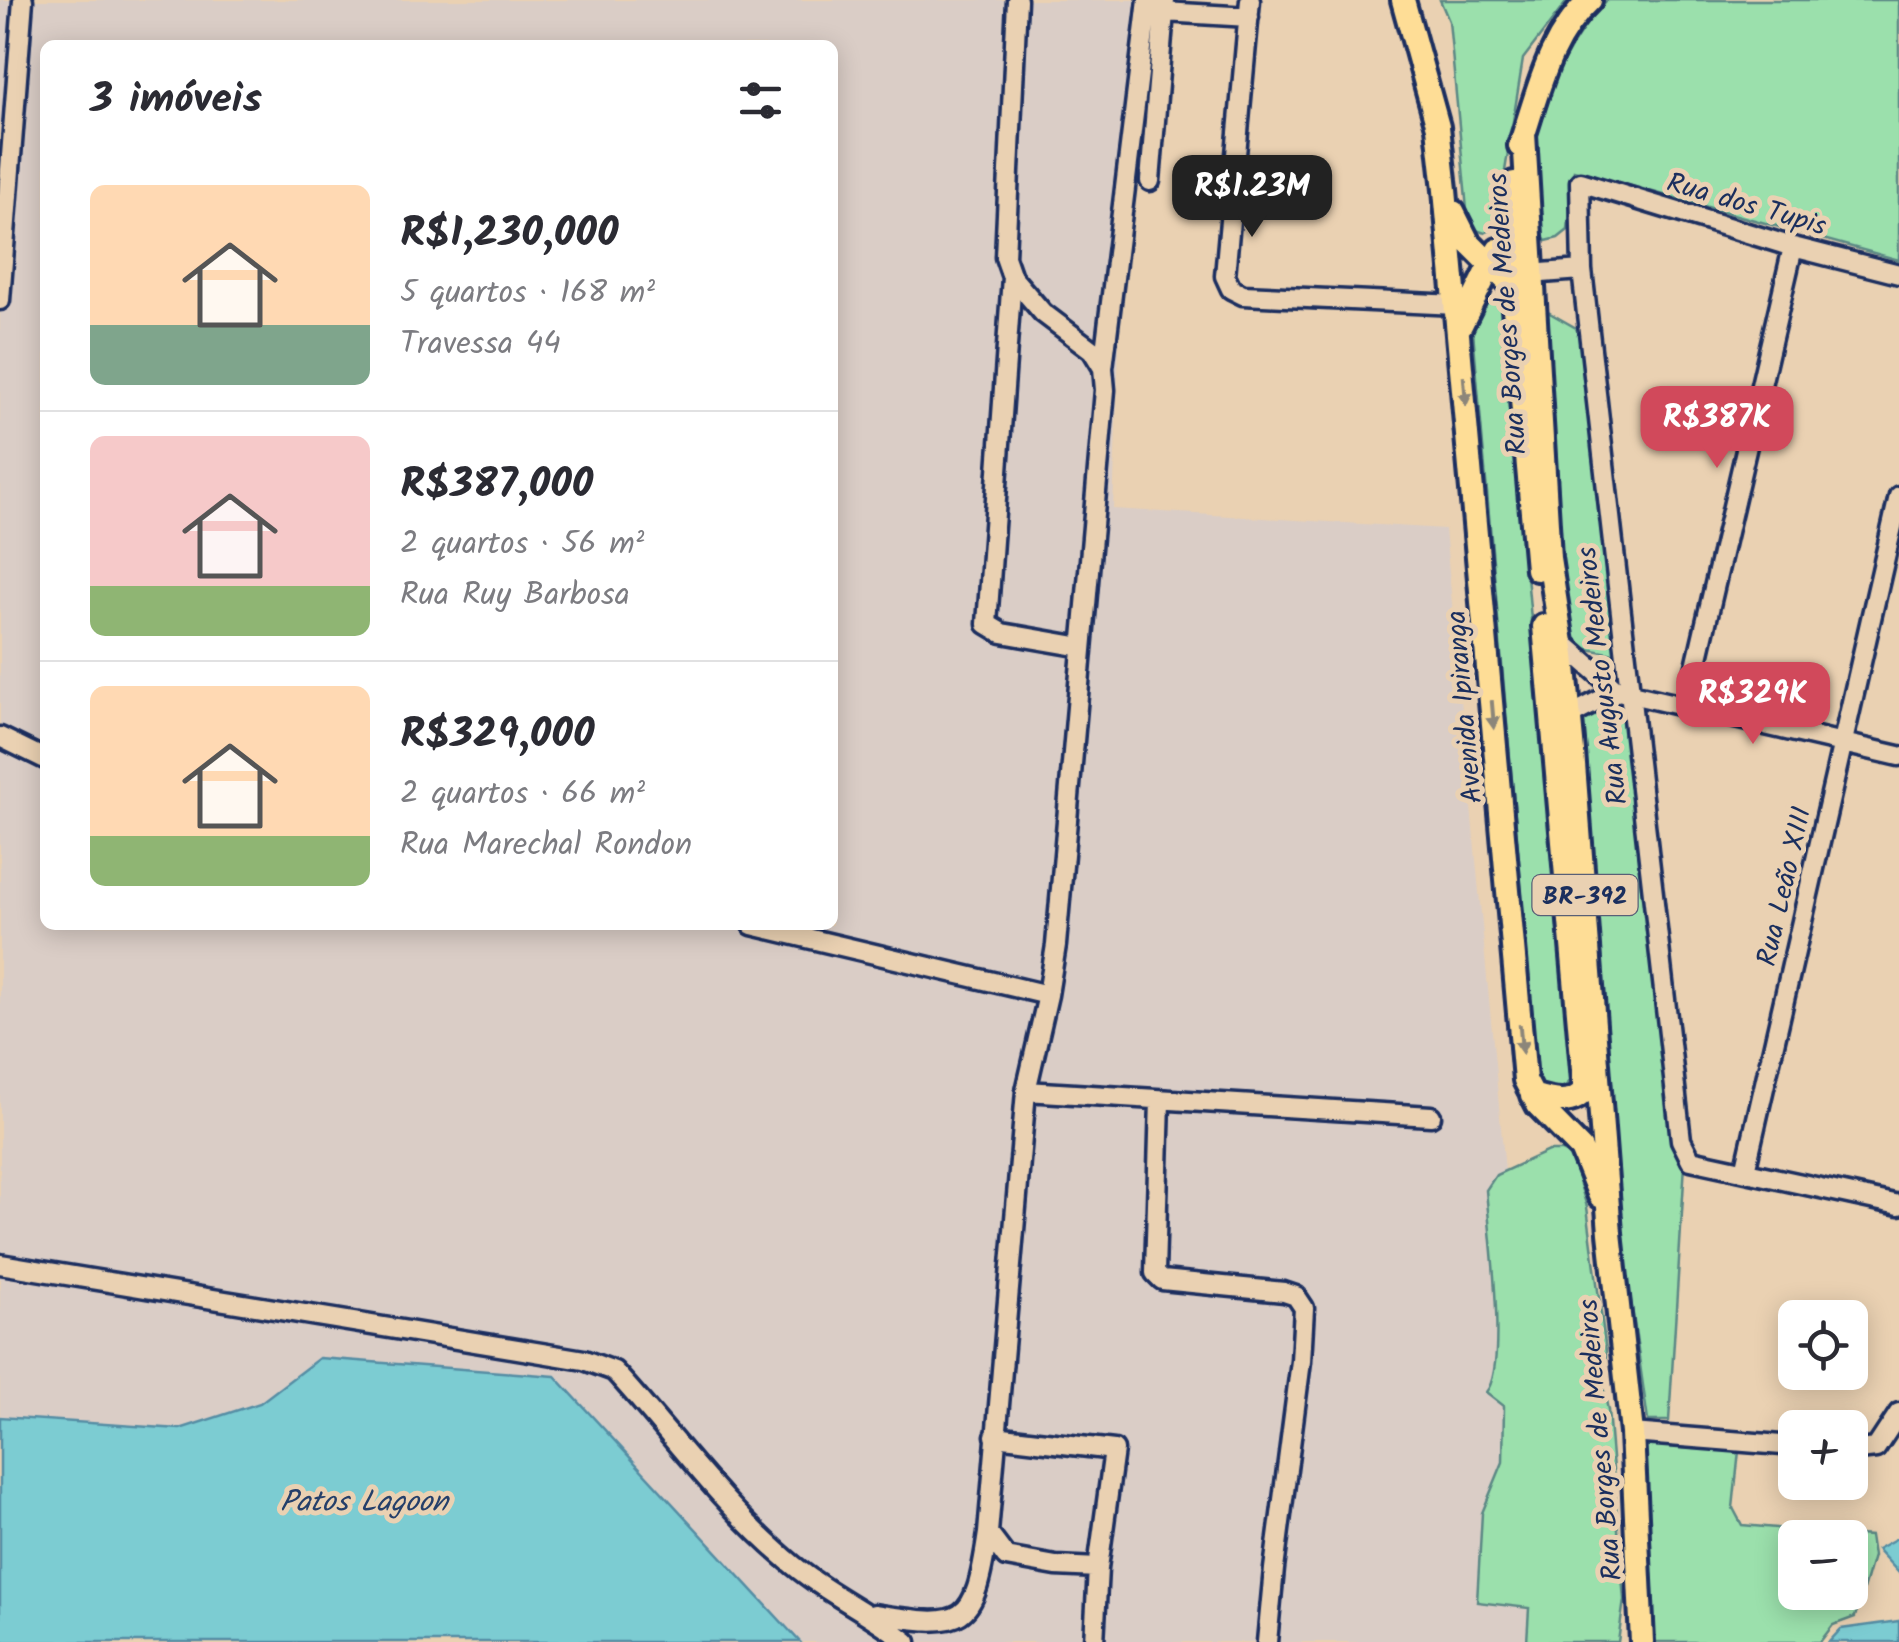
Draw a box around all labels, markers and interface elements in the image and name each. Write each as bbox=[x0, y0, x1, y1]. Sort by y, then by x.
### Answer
text: 3 imóveis bbox=[90, 67, 262, 134]
icon: filters bbox=[733, 73, 788, 128]
pin: R$1.23M bbox=[1160, 155, 1344, 240]
street label: Rua dos Tupis bbox=[1661, 161, 1832, 250]
text: R$1.23M bbox=[1194, 162, 1310, 213]
street label: Rua Borges de Medeiros bbox=[1476, 171, 1541, 456]
text: R$1,230,000 bbox=[400, 201, 618, 268]
icon: home bbox=[170, 225, 290, 345]
text: 5 quartos · 168 m² bbox=[400, 268, 655, 319]
text: Travessa 44 bbox=[400, 319, 561, 370]
one-way arrow bbox=[1458, 376, 1474, 408]
pin: R$387K bbox=[1636, 386, 1798, 471]
text: R$387K bbox=[1663, 393, 1771, 444]
text: R$387,000 bbox=[400, 452, 593, 519]
icon: home bbox=[170, 476, 290, 596]
text: 2 quartos · 56 m² bbox=[400, 519, 644, 570]
street label: Rua Augusto Medeiros bbox=[1565, 544, 1642, 807]
text: Rua Ruy Barbosa bbox=[400, 570, 630, 621]
street label: Avenida Ipiranga bbox=[1435, 608, 1496, 805]
pin: R$329K bbox=[1672, 662, 1834, 747]
text: R$329K bbox=[1698, 669, 1808, 720]
one-way arrow bbox=[1486, 700, 1502, 732]
text: R$329,000 bbox=[400, 702, 594, 769]
icon: home bbox=[170, 726, 290, 846]
text: 2 quartos · 66 m² bbox=[400, 769, 645, 820]
street label: Rua Leão XIII bbox=[1745, 802, 1826, 971]
text: Rua Marechal Rondon bbox=[400, 820, 692, 871]
road number: BR-392 bbox=[1532, 875, 1638, 915]
one-way arrow bbox=[1514, 1023, 1530, 1055]
street label: Rua Borges de Medeiros bbox=[1567, 1297, 1636, 1583]
map controls bbox=[1778, 1300, 1868, 1610]
button: locate bbox=[1778, 1300, 1868, 1390]
button: + bbox=[1778, 1410, 1868, 1500]
water label: Patos Lagoon bbox=[280, 1479, 450, 1527]
button: − bbox=[1778, 1520, 1868, 1610]

